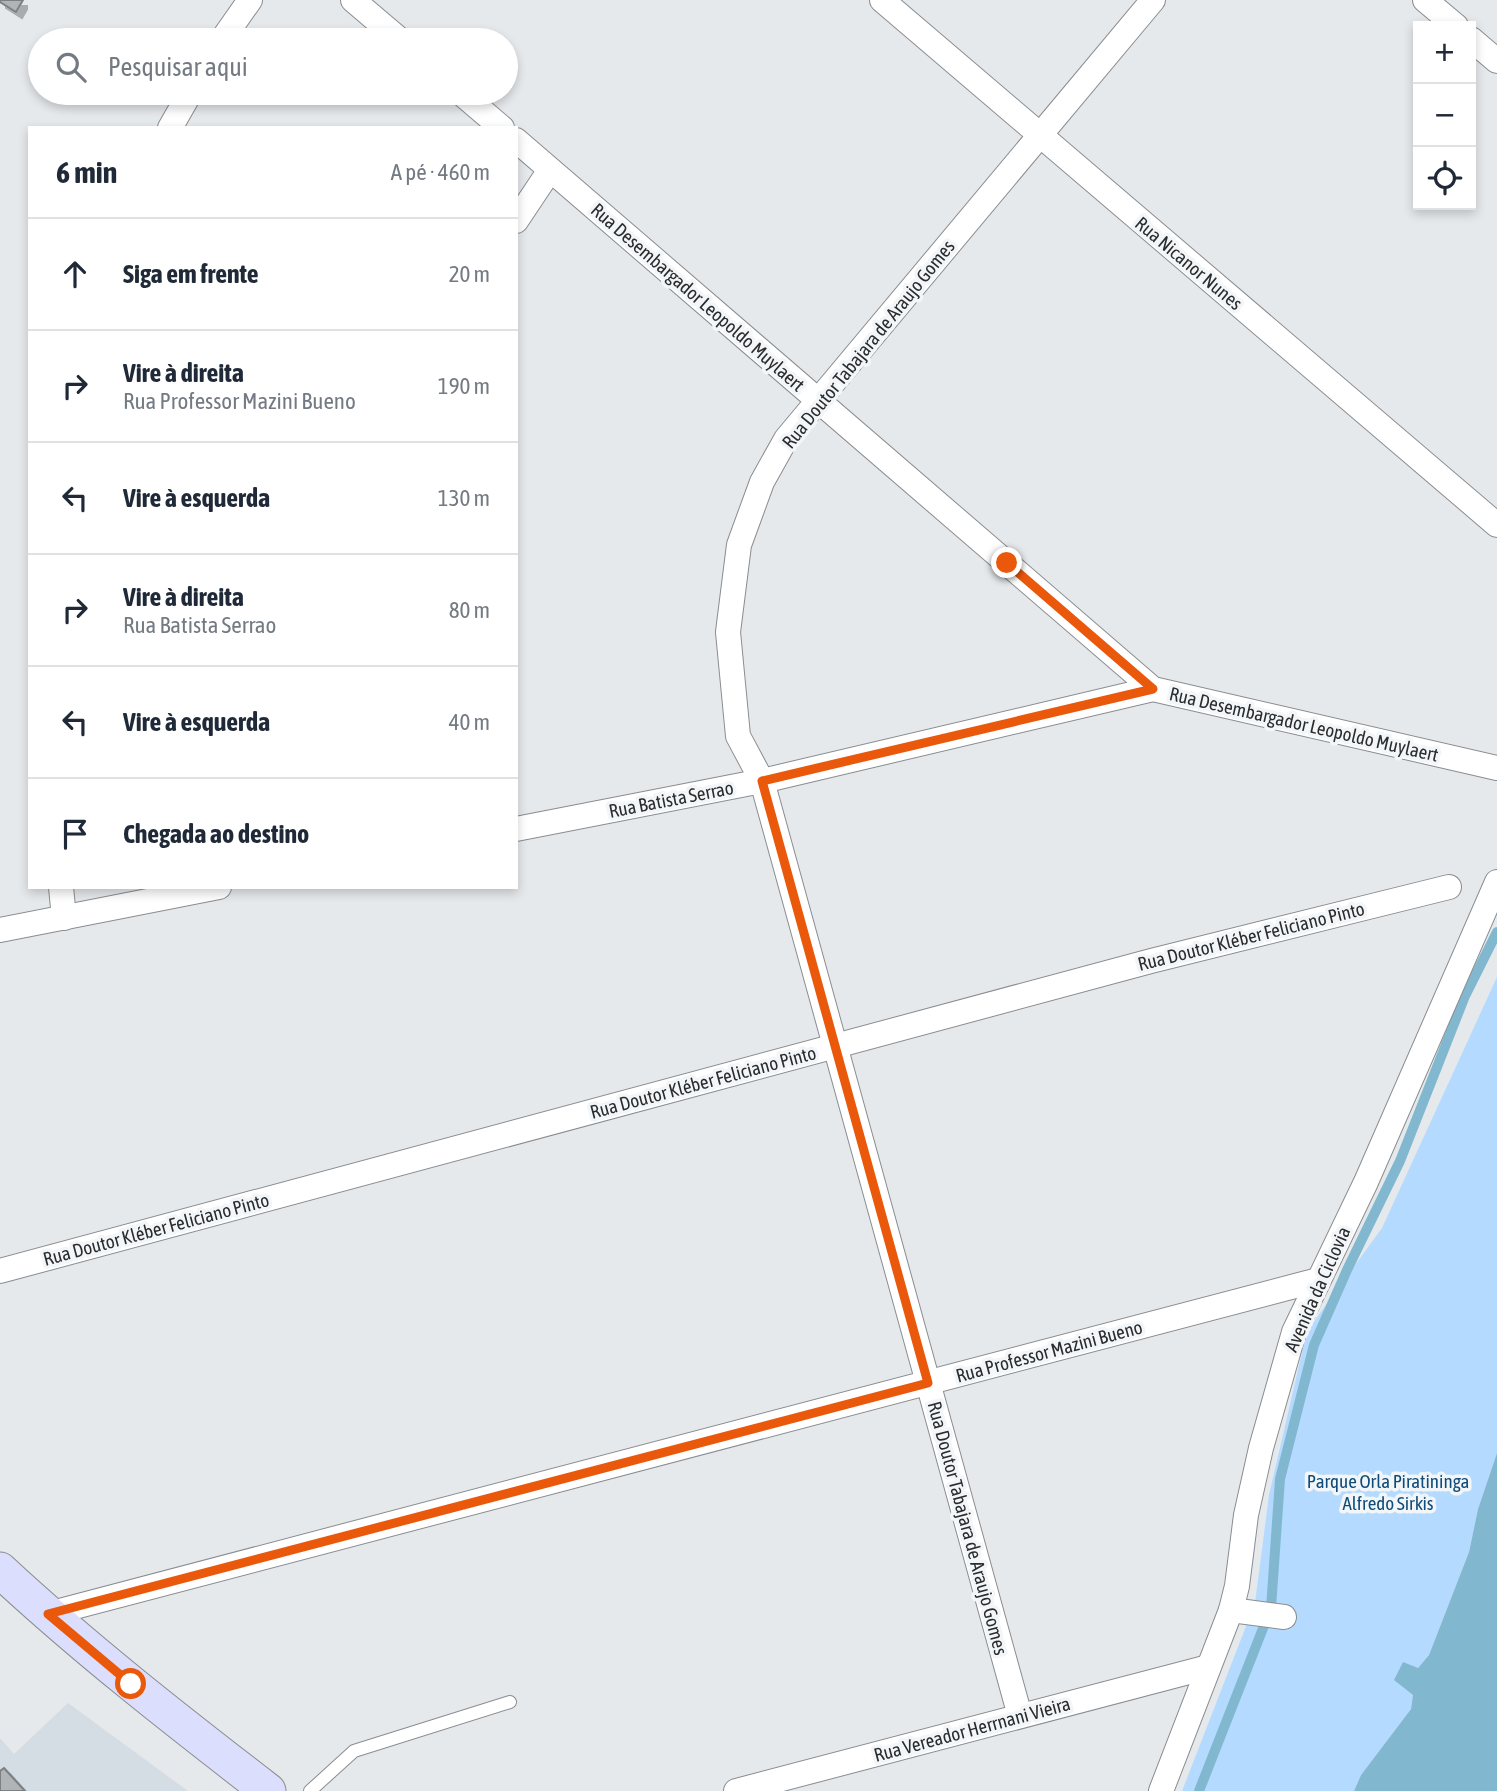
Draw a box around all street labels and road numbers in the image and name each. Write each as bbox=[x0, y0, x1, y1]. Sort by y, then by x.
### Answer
street label: Rua Desembargador Leopoldo Muylaert bbox=[587, 198, 809, 396]
street label: Rua Nicanor Nunes bbox=[1131, 212, 1247, 314]
street label: Rua Doutor Tabajara de Araujo Gomes bbox=[777, 235, 959, 453]
street label: Rua Desembargador Leopoldo Muylaert bbox=[1167, 682, 1441, 766]
street label: Rua Batista Serrao bbox=[607, 776, 735, 822]
street label: Rua Doutor Kléber Feliciano Pinto bbox=[1135, 897, 1367, 975]
street label: Rua Doutor Kléber Feliciano Pinto bbox=[588, 1041, 818, 1123]
street label: Rua Doutor Kléber Feliciano Pinto bbox=[41, 1188, 271, 1270]
street label: Avenida da Ciclovia bbox=[1280, 1223, 1354, 1355]
street label: Rua Professor Mazini Bueno bbox=[953, 1315, 1145, 1387]
street label: Rua Doutor Tabajara de Araujo Gomes bbox=[924, 1399, 1013, 1657]
street label: Rua Vereador Herrnani Vieira bbox=[871, 1692, 1073, 1766]

